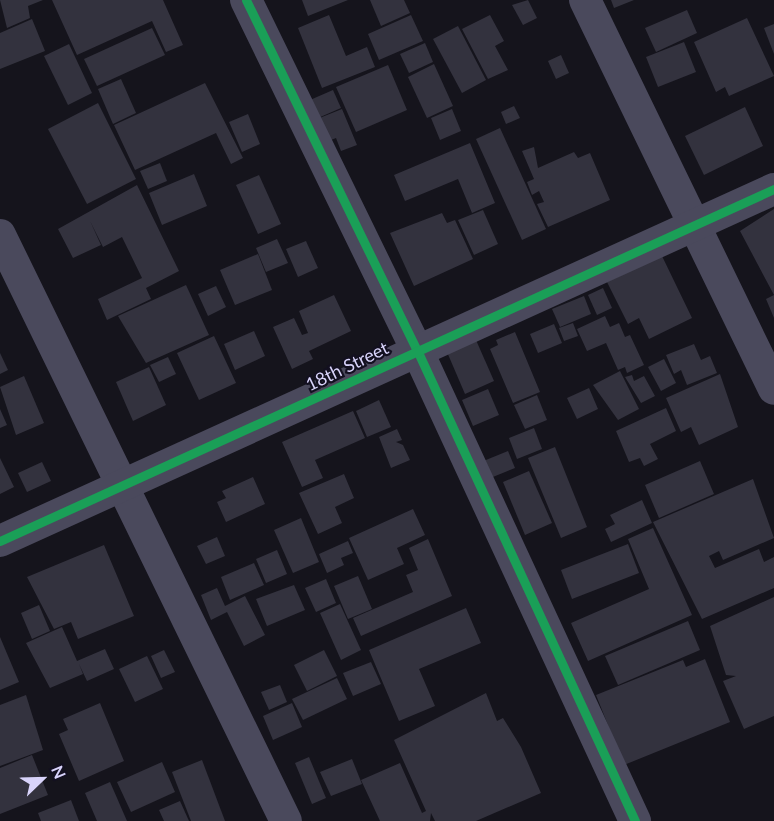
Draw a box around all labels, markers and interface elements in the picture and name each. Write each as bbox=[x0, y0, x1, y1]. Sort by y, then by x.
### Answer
street label: 18th Street bbox=[302, 337, 392, 395]
north arrow bbox=[12, 749, 72, 809]
text: N bbox=[48, 762, 70, 781]

